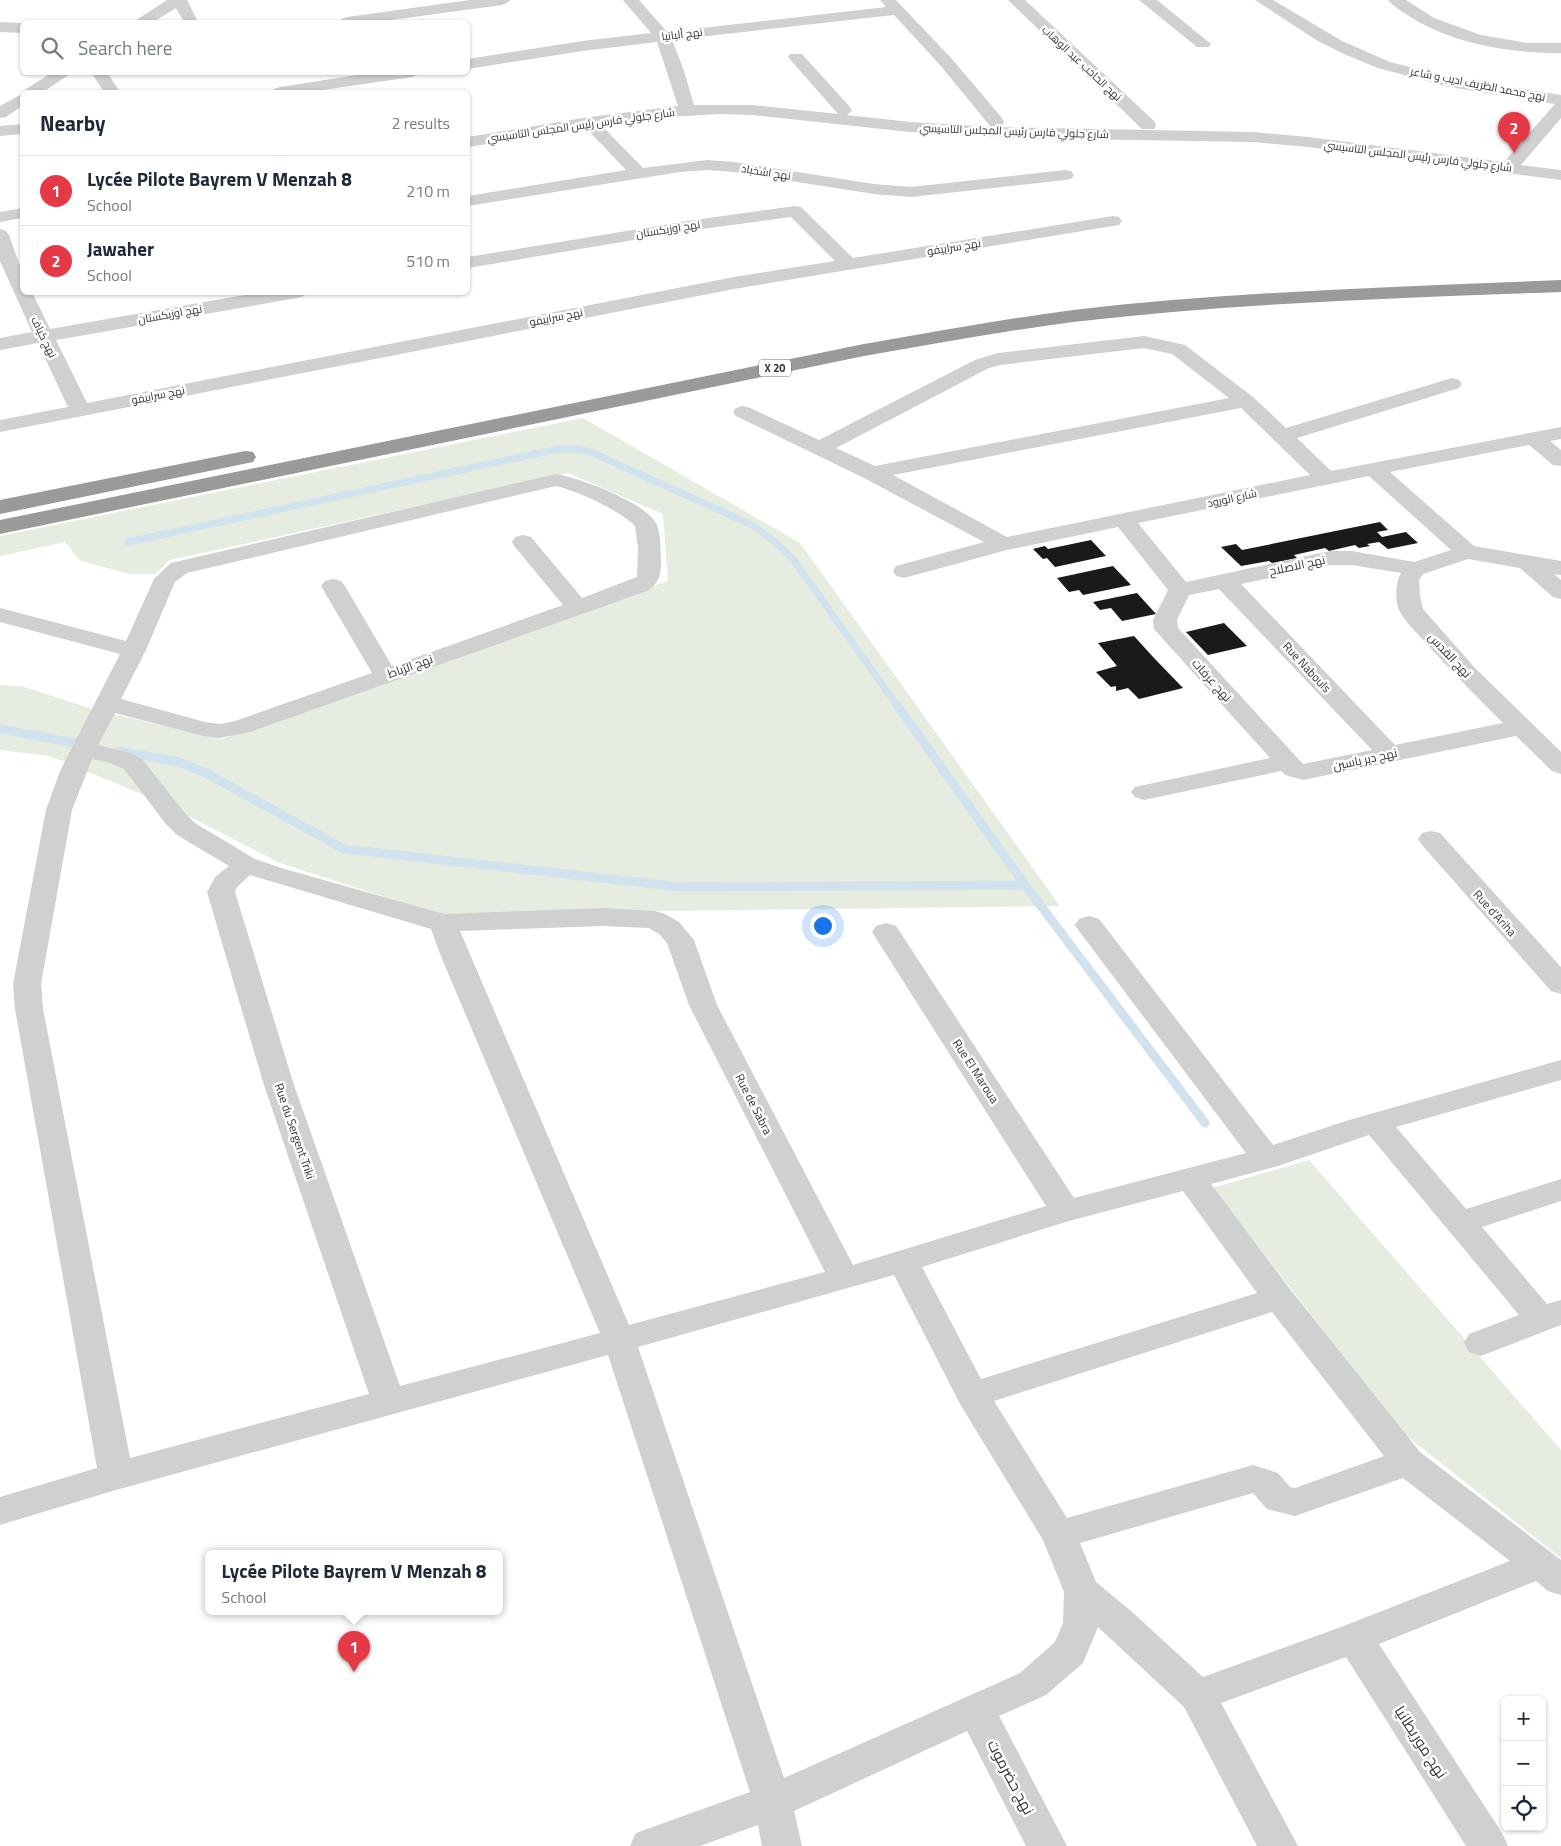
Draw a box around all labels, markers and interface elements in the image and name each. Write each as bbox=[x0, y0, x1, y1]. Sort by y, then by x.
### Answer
search box bbox=[20, 20, 470, 75]
street label: نهج الحاجب عبد الوهاب bbox=[1039, 22, 1126, 104]
street label: نهج ألبانيا bbox=[660, 24, 704, 44]
text: Search here bbox=[78, 33, 172, 62]
icon: search bbox=[38, 34, 66, 62]
street label: نهج محمد الظريف اديب و شاعر bbox=[1408, 63, 1547, 105]
street label: شارع جلولي فارس رئيس المجلس التاسيسي bbox=[486, 104, 676, 147]
text: Nearby bbox=[40, 107, 105, 139]
text: 2 results bbox=[391, 111, 450, 135]
pin: 2 bbox=[1498, 112, 1530, 153]
street label: شارع جلولي فارس رئيس المجلس التاسيسي bbox=[919, 120, 1109, 143]
street label: شارع جلولي فارس رئيس المجلس التاسيسي bbox=[1323, 137, 1513, 176]
street label: نهج اشخباد bbox=[740, 160, 792, 184]
text: Lycée Pilote Bayrem V Menzah 8 bbox=[87, 164, 352, 193]
text: 1 bbox=[52, 179, 60, 203]
text: 210 m bbox=[406, 179, 450, 203]
text: School bbox=[87, 193, 132, 217]
street label: نهج اوزبكستان bbox=[635, 216, 701, 242]
text: Jawaher bbox=[87, 234, 154, 263]
street label: نهج سراييفو bbox=[926, 235, 982, 259]
text: 2 bbox=[52, 249, 60, 273]
text: 510 m bbox=[406, 249, 450, 273]
text: School bbox=[87, 263, 132, 287]
street label: نهج اوزبكستان bbox=[137, 300, 203, 328]
street label: نهج سراييفو bbox=[528, 304, 584, 330]
street label: نهج كياف bbox=[27, 314, 61, 360]
road number: X 20 bbox=[759, 359, 791, 376]
street label: نهج سراييفو bbox=[130, 382, 186, 408]
street label: شارع الورود bbox=[1206, 485, 1258, 511]
street label: نهج الاصلاح bbox=[1267, 550, 1327, 580]
street label: نهج القدس bbox=[1424, 628, 1476, 682]
street label: Rue Nabouls bbox=[1278, 637, 1336, 697]
street label: نهج الرّباط bbox=[385, 649, 435, 683]
street label: نهج عرفات bbox=[1187, 654, 1237, 706]
street label: نهج دير ياسين bbox=[1331, 743, 1399, 775]
street label: Rue d'Ariha bbox=[1469, 885, 1521, 941]
your location bbox=[810, 913, 836, 939]
street label: Rue El Maroua bbox=[948, 1035, 1004, 1107]
street label: Rue de Sabra bbox=[730, 1070, 778, 1138]
street label: Rue du Sergent Triki bbox=[270, 1080, 320, 1182]
popup bbox=[205, 1550, 503, 1615]
text: Lycée Pilote Bayrem V Menzah 8 bbox=[222, 1556, 486, 1585]
text: School bbox=[222, 1585, 266, 1609]
pin: 1 bbox=[338, 1631, 370, 1672]
map controls bbox=[1501, 1696, 1546, 1831]
button: + bbox=[1501, 1696, 1546, 1741]
street label: نهج موريطانيا bbox=[1389, 1701, 1453, 1783]
street label: نهج حضرموت bbox=[982, 1735, 1040, 1819]
button: − bbox=[1501, 1741, 1546, 1786]
button: locate bbox=[1501, 1786, 1546, 1831]

